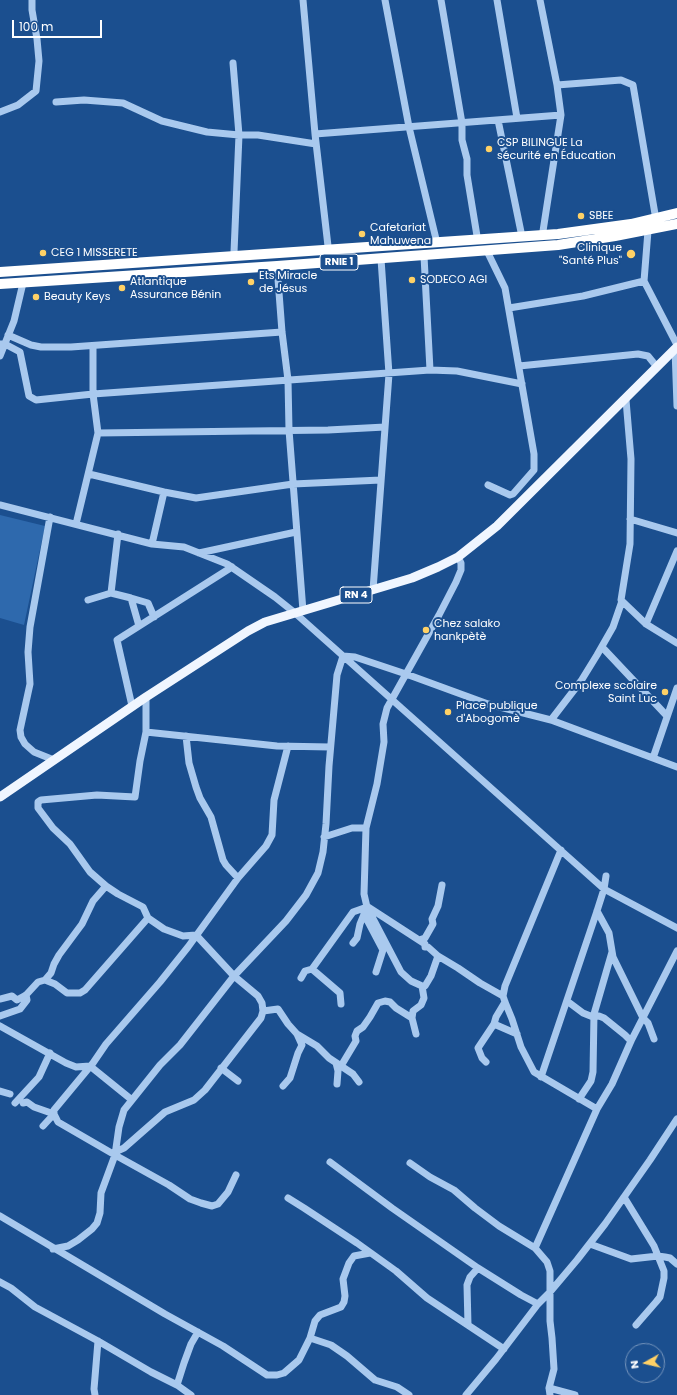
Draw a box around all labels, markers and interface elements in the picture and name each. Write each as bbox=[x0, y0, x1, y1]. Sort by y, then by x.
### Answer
scale bar bbox=[14, 12, 104, 38]
text: 100 m bbox=[19, 18, 53, 35]
place label: CSP BILINGUE La sécurité en Éducation bbox=[497, 136, 616, 162]
marker: CSP BILINGUE La sécurité en Éducation bbox=[484, 144, 494, 154]
place label: SBEE bbox=[589, 209, 613, 223]
marker: SBEE bbox=[576, 211, 586, 221]
place label: Cafetariat Mahuwena bbox=[370, 221, 431, 247]
marker: Cafetariat Mahuwena bbox=[357, 229, 367, 239]
place label: Clinique "Santé Plus" bbox=[559, 241, 622, 267]
place label: CEG 1 MISSERETE bbox=[51, 246, 138, 260]
marker: CEG 1 MISSERETE bbox=[38, 248, 48, 258]
marker: Clinique "Santé Plus" bbox=[625, 248, 637, 260]
road number: RNIE 1 bbox=[320, 254, 358, 270]
place label: Ets Miracle de Jésus bbox=[259, 269, 317, 295]
place label: SODECO AGI bbox=[420, 273, 487, 287]
place label: Atlantique Assurance Bénin bbox=[130, 275, 221, 301]
marker: SODECO AGI bbox=[407, 275, 417, 285]
marker: Ets Miracle de Jésus bbox=[246, 277, 256, 287]
marker: Atlantique Assurance Bénin bbox=[117, 283, 127, 293]
place label: Beauty Keys bbox=[44, 290, 111, 304]
marker: Beauty Keys bbox=[31, 292, 41, 302]
road number: RN 4 bbox=[340, 587, 372, 603]
place label: Chez salako hankpètè bbox=[434, 617, 500, 643]
marker: Chez salako hankpètè bbox=[421, 625, 431, 635]
place label: Complexe scolaire Saint Luc bbox=[555, 679, 657, 705]
marker: Complexe scolaire Saint Luc bbox=[660, 687, 670, 697]
place label: Place publique d'Abogomè bbox=[456, 699, 538, 725]
marker: Place publique d'Abogomè bbox=[443, 707, 453, 717]
north arrow bbox=[625, 1343, 665, 1383]
text: N bbox=[626, 1359, 643, 1370]

